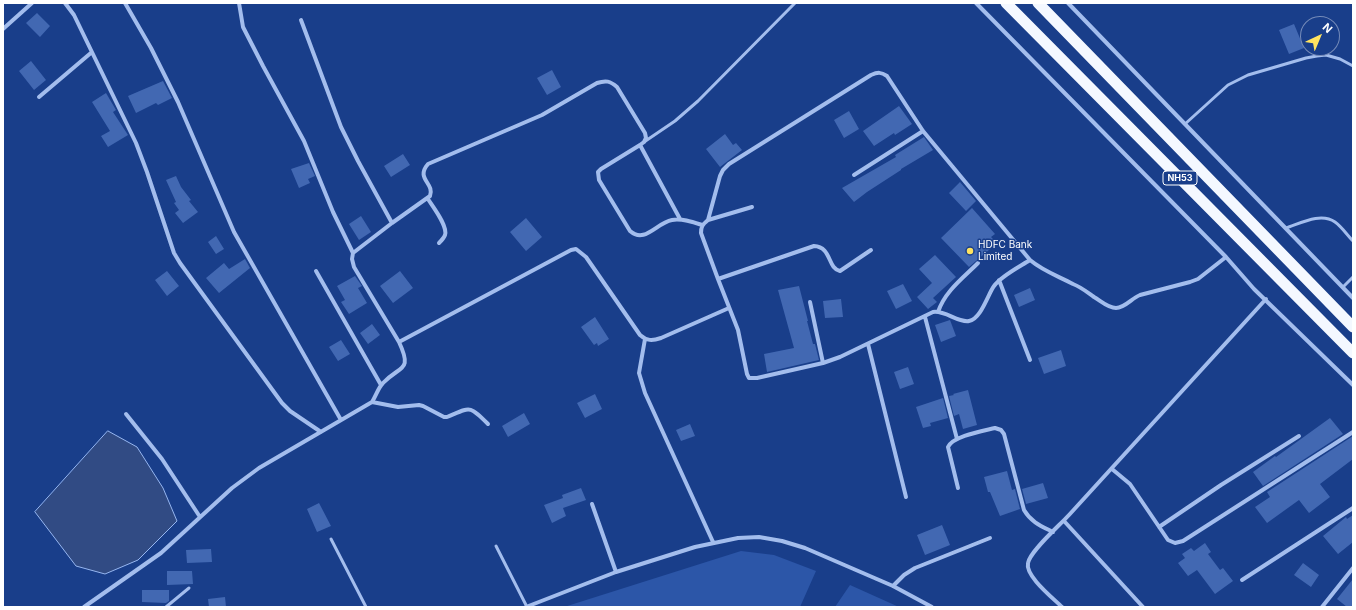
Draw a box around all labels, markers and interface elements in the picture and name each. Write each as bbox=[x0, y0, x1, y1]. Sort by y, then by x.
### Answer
north arrow bbox=[1300, 16, 1340, 56]
text: N bbox=[1320, 20, 1336, 36]
road number: NH53 bbox=[1163, 171, 1197, 185]
place label: HDFC Bank Limited bbox=[978, 239, 1032, 262]
marker: HDFC Bank Limited bbox=[965, 246, 975, 256]

